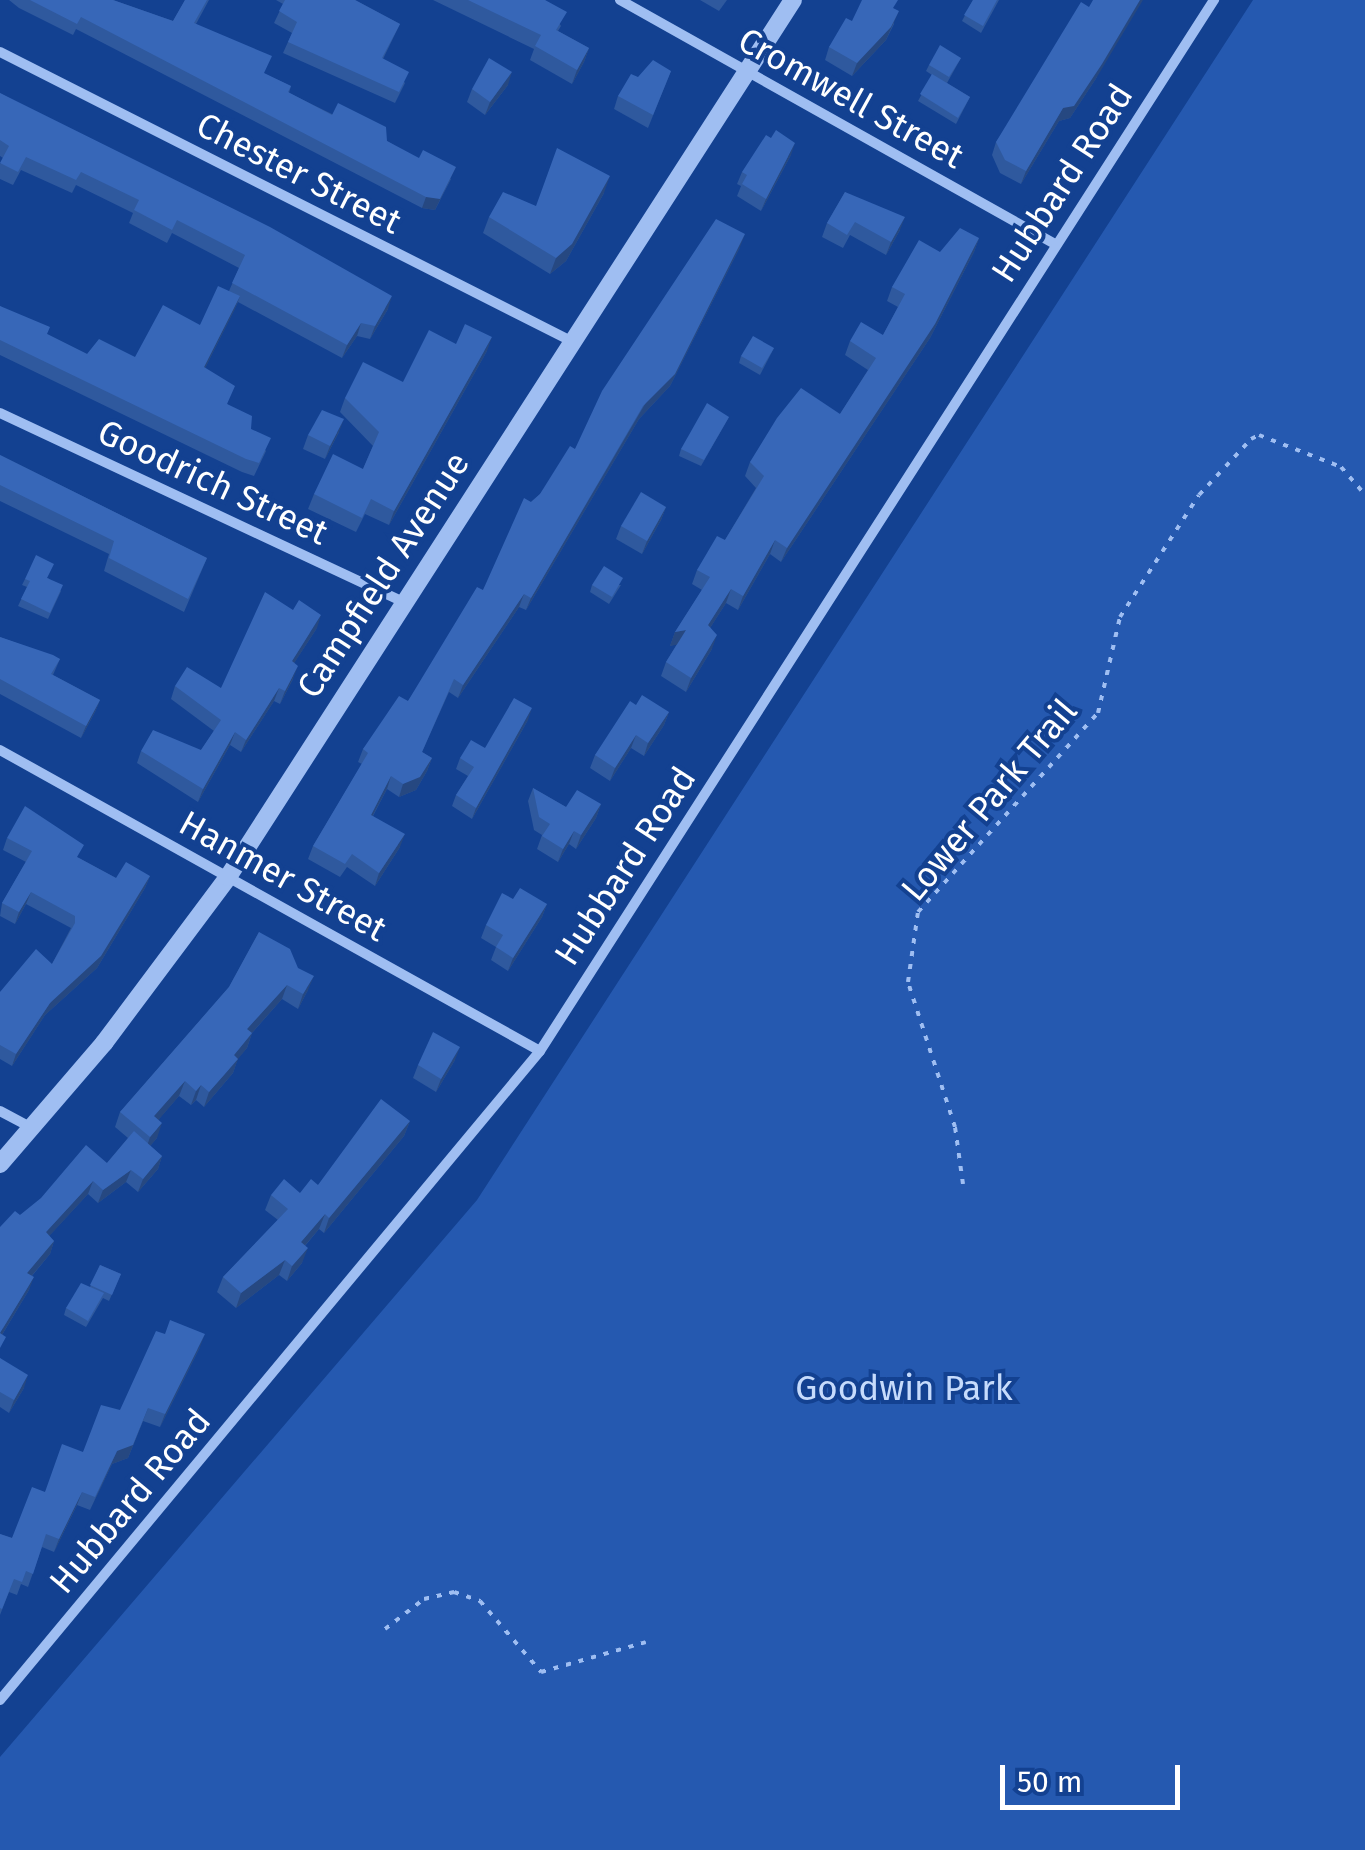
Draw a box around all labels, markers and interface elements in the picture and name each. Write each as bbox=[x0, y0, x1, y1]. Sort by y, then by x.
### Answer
street label: Cromwell Street bbox=[731, 19, 971, 177]
street label: Hubbard Road bbox=[982, 76, 1142, 290]
street label: Chester Street bbox=[190, 103, 408, 243]
street label: Goodrich Street bbox=[91, 410, 335, 554]
street label: Campfield Avenue bbox=[288, 444, 478, 706]
street label: Lower Park Trail bbox=[892, 691, 1086, 909]
street label: Hubbard Road bbox=[545, 759, 705, 973]
street label: Hanmer Street bbox=[172, 802, 394, 950]
park label: Goodwin Park bbox=[795, 1367, 1013, 1409]
street label: Hubbard Road bbox=[41, 1400, 219, 1602]
scale bar bbox=[1005, 1745, 1185, 1807]
text: 50 m bbox=[1017, 1764, 1082, 1800]

